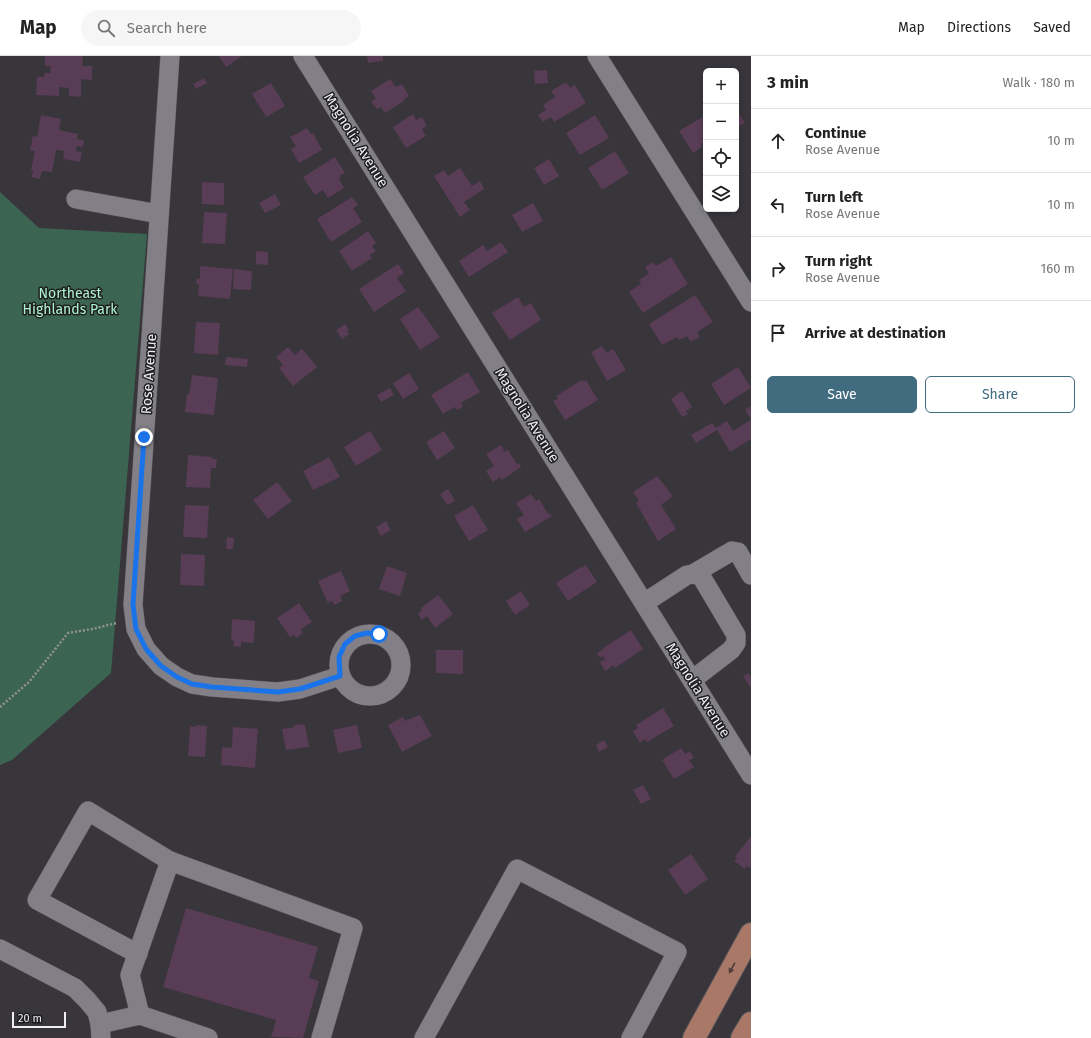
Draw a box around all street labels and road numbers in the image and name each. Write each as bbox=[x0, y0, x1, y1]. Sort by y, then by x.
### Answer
street label: Magnolia Avenue bbox=[320, 90, 392, 190]
street label: Rose Avenue bbox=[138, 333, 160, 415]
street label: Magnolia Avenue bbox=[491, 365, 563, 465]
street label: Magnolia Avenue bbox=[662, 640, 734, 740]

